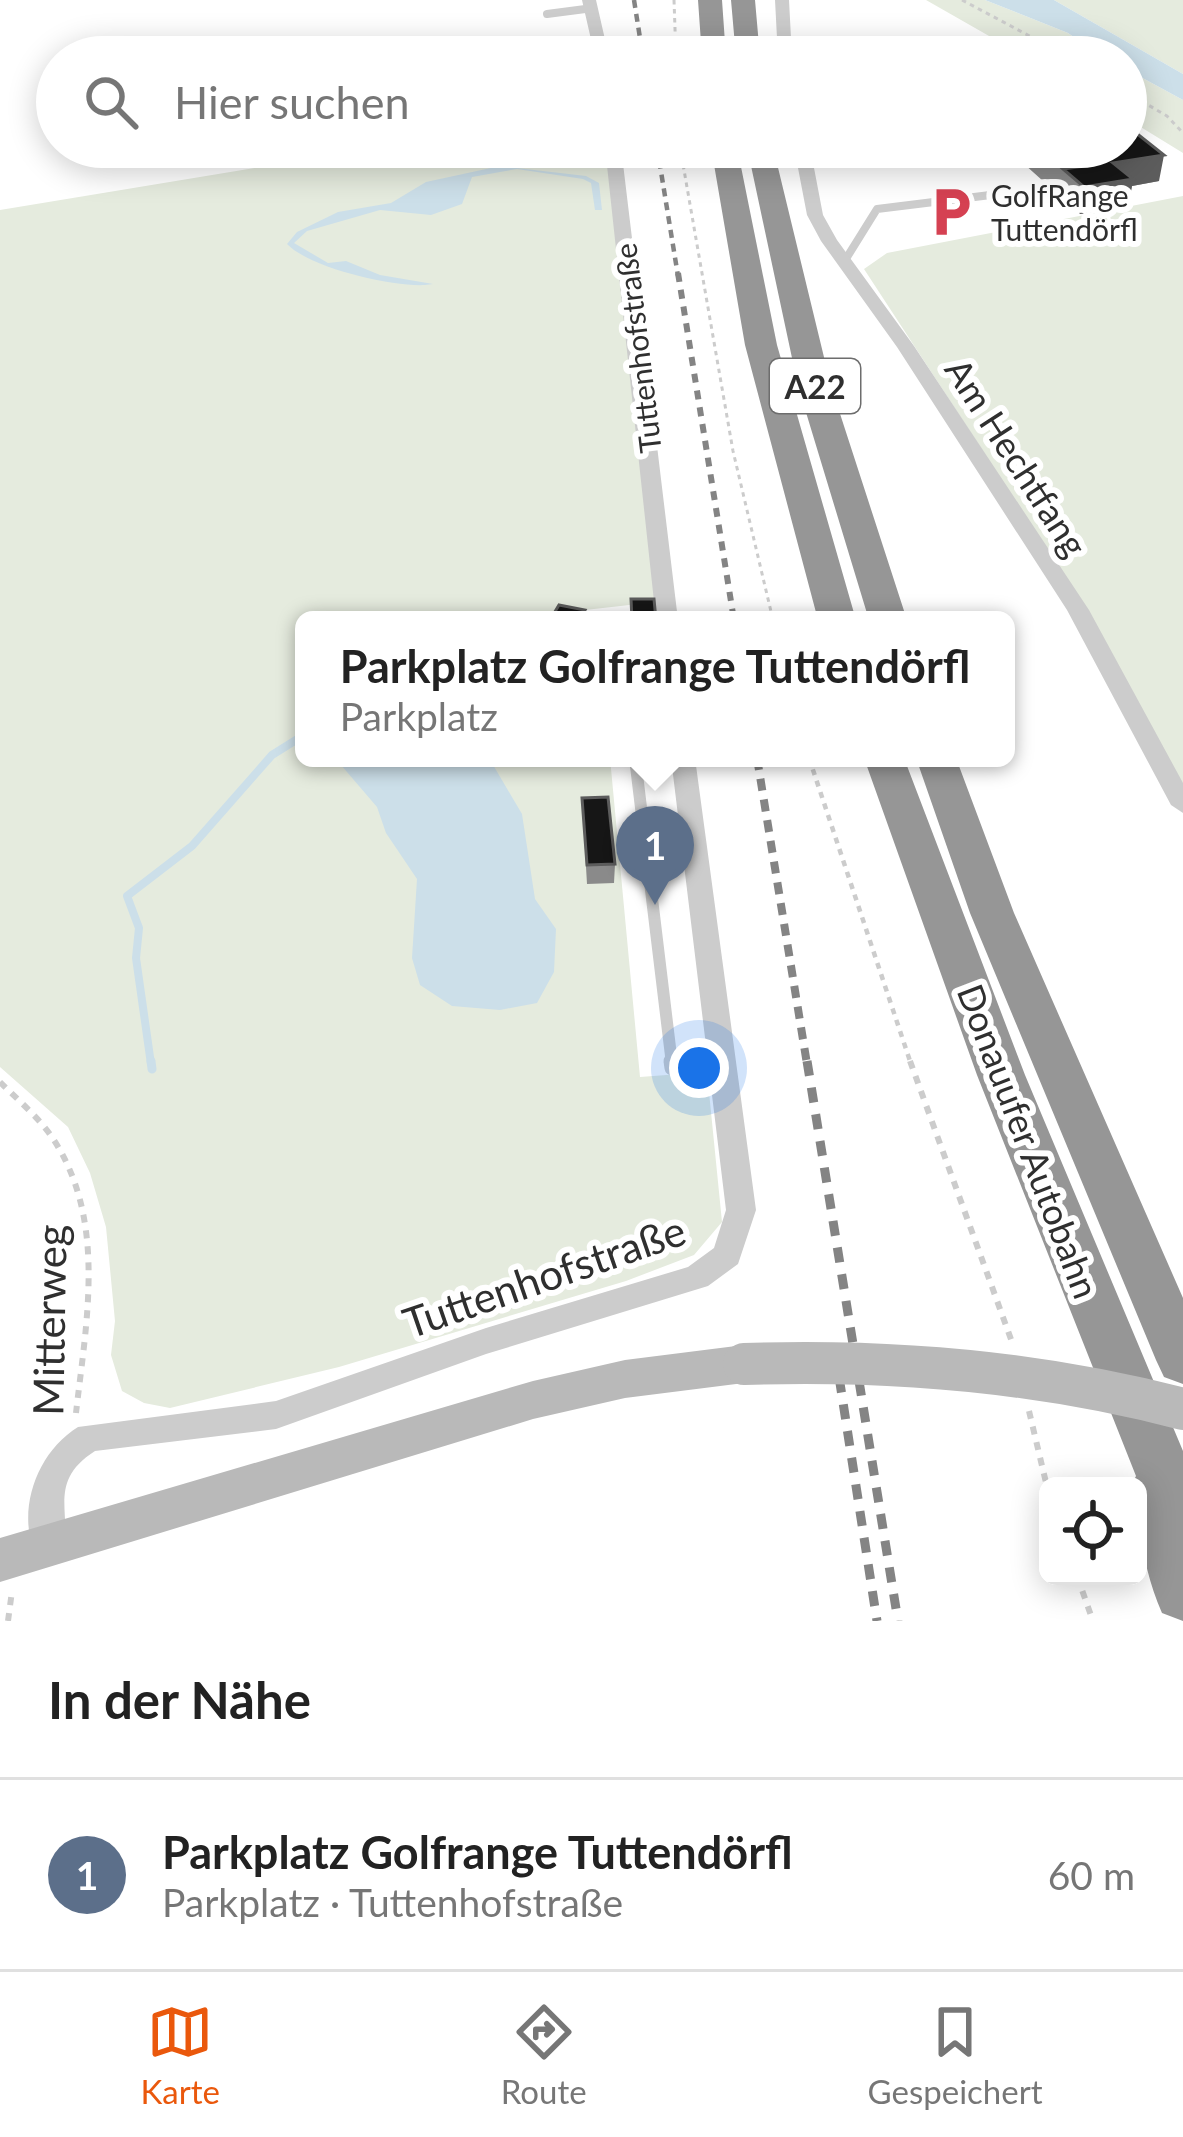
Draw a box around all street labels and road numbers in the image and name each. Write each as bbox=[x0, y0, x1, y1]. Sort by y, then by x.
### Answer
street label: Tuttenhofstraße bbox=[606, 241, 668, 455]
street label: Am Hechtfang bbox=[937, 350, 1097, 564]
road number: A22 bbox=[770, 359, 860, 413]
street label: Donauufer Autobahn bbox=[949, 978, 1109, 1304]
street label: Tuttenhofstraße bbox=[396, 1204, 692, 1348]
street label: Mitterweg bbox=[22, 1224, 76, 1416]

